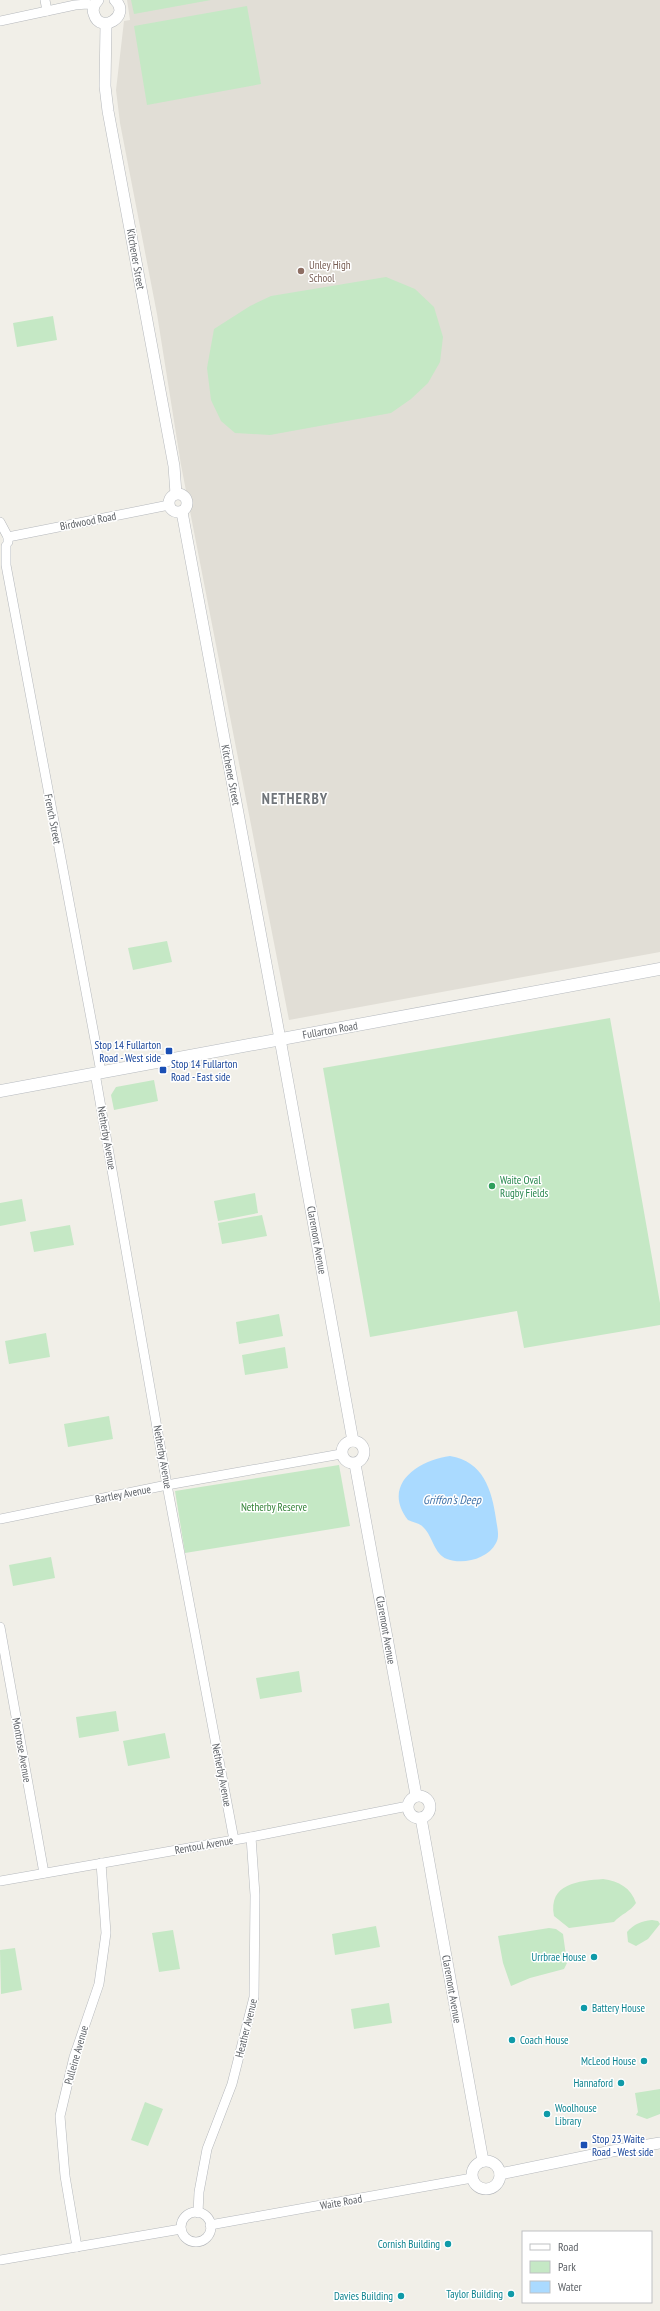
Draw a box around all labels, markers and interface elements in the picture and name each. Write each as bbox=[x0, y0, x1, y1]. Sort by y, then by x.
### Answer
street label: Kitchener Street bbox=[124, 227, 148, 291]
place label: Unley High School bbox=[309, 258, 351, 285]
marker: Unley High School bbox=[296, 266, 306, 276]
street label: Birdwood Road bbox=[59, 509, 118, 533]
street label: Kitchener Street bbox=[218, 743, 244, 807]
district label: NETHERBY bbox=[262, 789, 328, 808]
street label: French Street bbox=[41, 793, 65, 845]
street label: Fullarton Road bbox=[301, 1018, 359, 1042]
place label: Stop 14 Fullarton Road - West side bbox=[95, 1038, 161, 1065]
marker: Stop 14 Fullarton Road - West side bbox=[164, 1046, 174, 1056]
place label: Stop 14 Fullarton Road - East side bbox=[171, 1057, 238, 1084]
marker: Stop 14 Fullarton Road - East side bbox=[158, 1065, 168, 1075]
street label: Netherby Avenue bbox=[95, 1105, 120, 1171]
place label: Waite Oval Rugby Fields bbox=[500, 1173, 548, 1200]
marker: Waite Oval Rugby Fields bbox=[487, 1181, 497, 1191]
street label: Claremont Avenue bbox=[304, 1205, 330, 1276]
street label: Netherby Avenue bbox=[151, 1424, 176, 1490]
street label: Bartley Avenue bbox=[94, 1482, 152, 1506]
water label: Griffon's Deep bbox=[423, 1492, 482, 1507]
park label: Netherby Reserve bbox=[241, 1500, 308, 1514]
street label: Claremont Avenue bbox=[373, 1595, 399, 1666]
street label: Montrose Avenue bbox=[9, 1717, 35, 1784]
street label: Netherby Avenue bbox=[209, 1742, 235, 1808]
street label: Rentoul Avenue bbox=[174, 1833, 235, 1857]
place label: Urrbrae House bbox=[531, 1950, 586, 1964]
marker: Urrbrae House bbox=[589, 1952, 599, 1962]
street label: Claremont Avenue bbox=[439, 1954, 465, 2025]
street label: Heather Avenue bbox=[232, 1997, 260, 2059]
place label: Battery House bbox=[592, 2001, 645, 2015]
marker: Battery House bbox=[579, 2003, 589, 2013]
street label: Pulleine Avenue bbox=[61, 2023, 91, 2086]
place label: Coach House bbox=[520, 2033, 569, 2047]
marker: Coach House bbox=[507, 2035, 517, 2045]
place label: McLeod House bbox=[581, 2054, 636, 2068]
marker: McLeod House bbox=[639, 2056, 649, 2066]
place label: Hannaford bbox=[573, 2076, 613, 2090]
marker: Hannaford bbox=[616, 2078, 626, 2088]
place label: Woolhouse Library bbox=[555, 2101, 597, 2128]
marker: Woolhouse Library bbox=[542, 2109, 552, 2119]
place label: Stop 23 Waite Road - West side bbox=[592, 2132, 654, 2159]
marker: Stop 23 Waite Road - West side bbox=[579, 2140, 589, 2150]
street label: Waite Road bbox=[319, 2191, 363, 2213]
legend bbox=[522, 2231, 652, 2303]
place label: Cornish Building bbox=[378, 2237, 440, 2251]
marker: Cornish Building bbox=[443, 2239, 453, 2249]
text: Road bbox=[558, 2239, 578, 2254]
text: Park bbox=[558, 2259, 576, 2274]
text: Water bbox=[558, 2279, 583, 2294]
place label: Taylor Building bbox=[446, 2287, 503, 2301]
place label: Davies Building bbox=[334, 2289, 393, 2303]
marker: Taylor Building bbox=[506, 2289, 516, 2299]
marker: Davies Building bbox=[396, 2291, 406, 2301]

